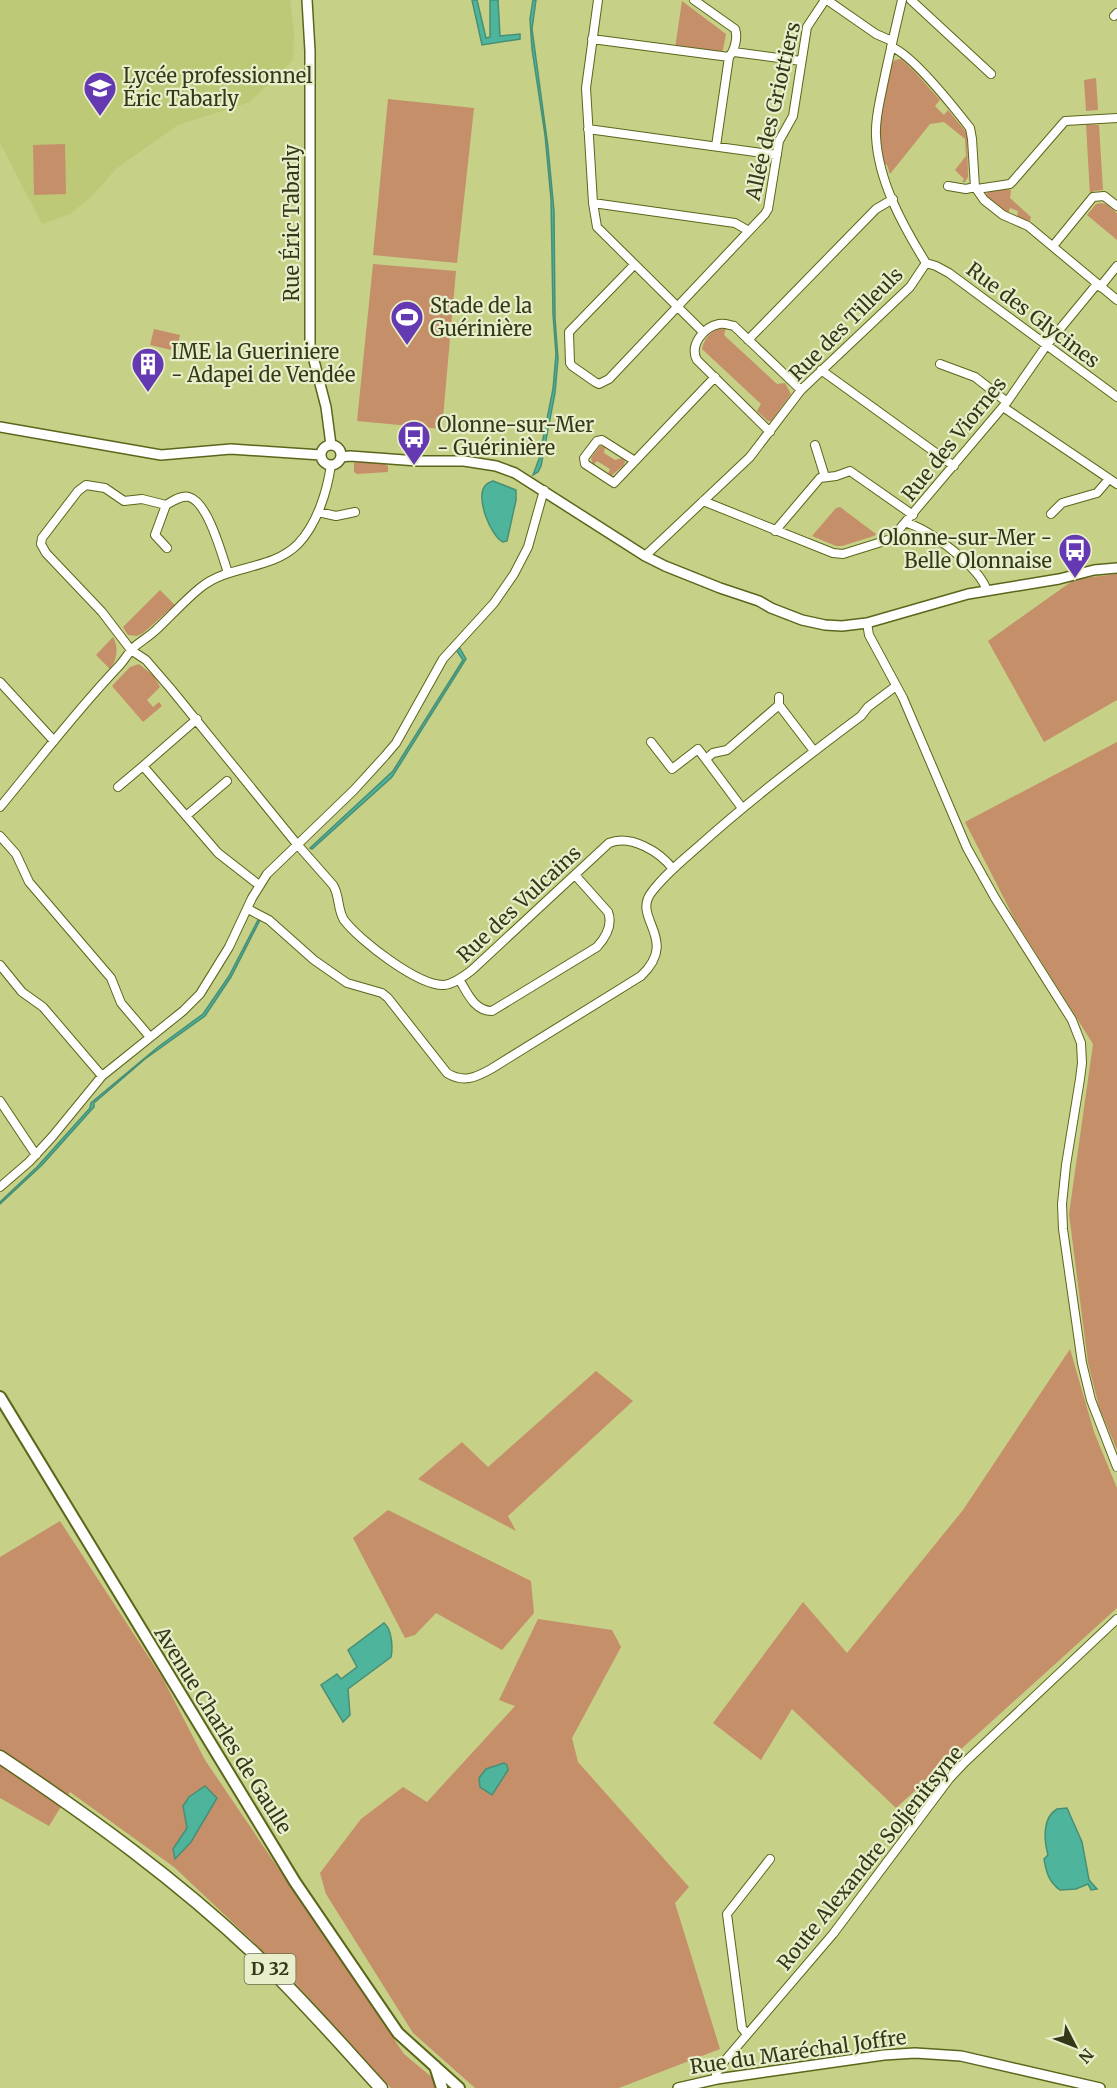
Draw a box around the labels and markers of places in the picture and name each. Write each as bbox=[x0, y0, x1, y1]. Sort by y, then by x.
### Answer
place label: Lycée professionnel Éric Tabarly bbox=[123, 63, 312, 111]
school or university icon: Lycée professionnel Éric Tabarly bbox=[82, 70, 118, 117]
place label: Stade de la Guérinière bbox=[430, 293, 532, 341]
sports icon: Stade de la Guérinière bbox=[389, 299, 425, 346]
place label: IME la Gueriniere - Adapei de Vendée bbox=[171, 339, 355, 387]
building icon: IME la Gueriniere - Adapei de Vendée bbox=[130, 346, 166, 393]
place label: Olonne-sur-Mer - Guérinière bbox=[437, 412, 594, 460]
bus stop icon: Olonne-sur-Mer - Guérinière bbox=[396, 419, 432, 466]
place label: Olonne-sur-Mer - Belle Olonnaise bbox=[878, 525, 1052, 573]
bus stop icon: Olonne-sur-Mer - Belle Olonnaise bbox=[1057, 532, 1093, 579]

